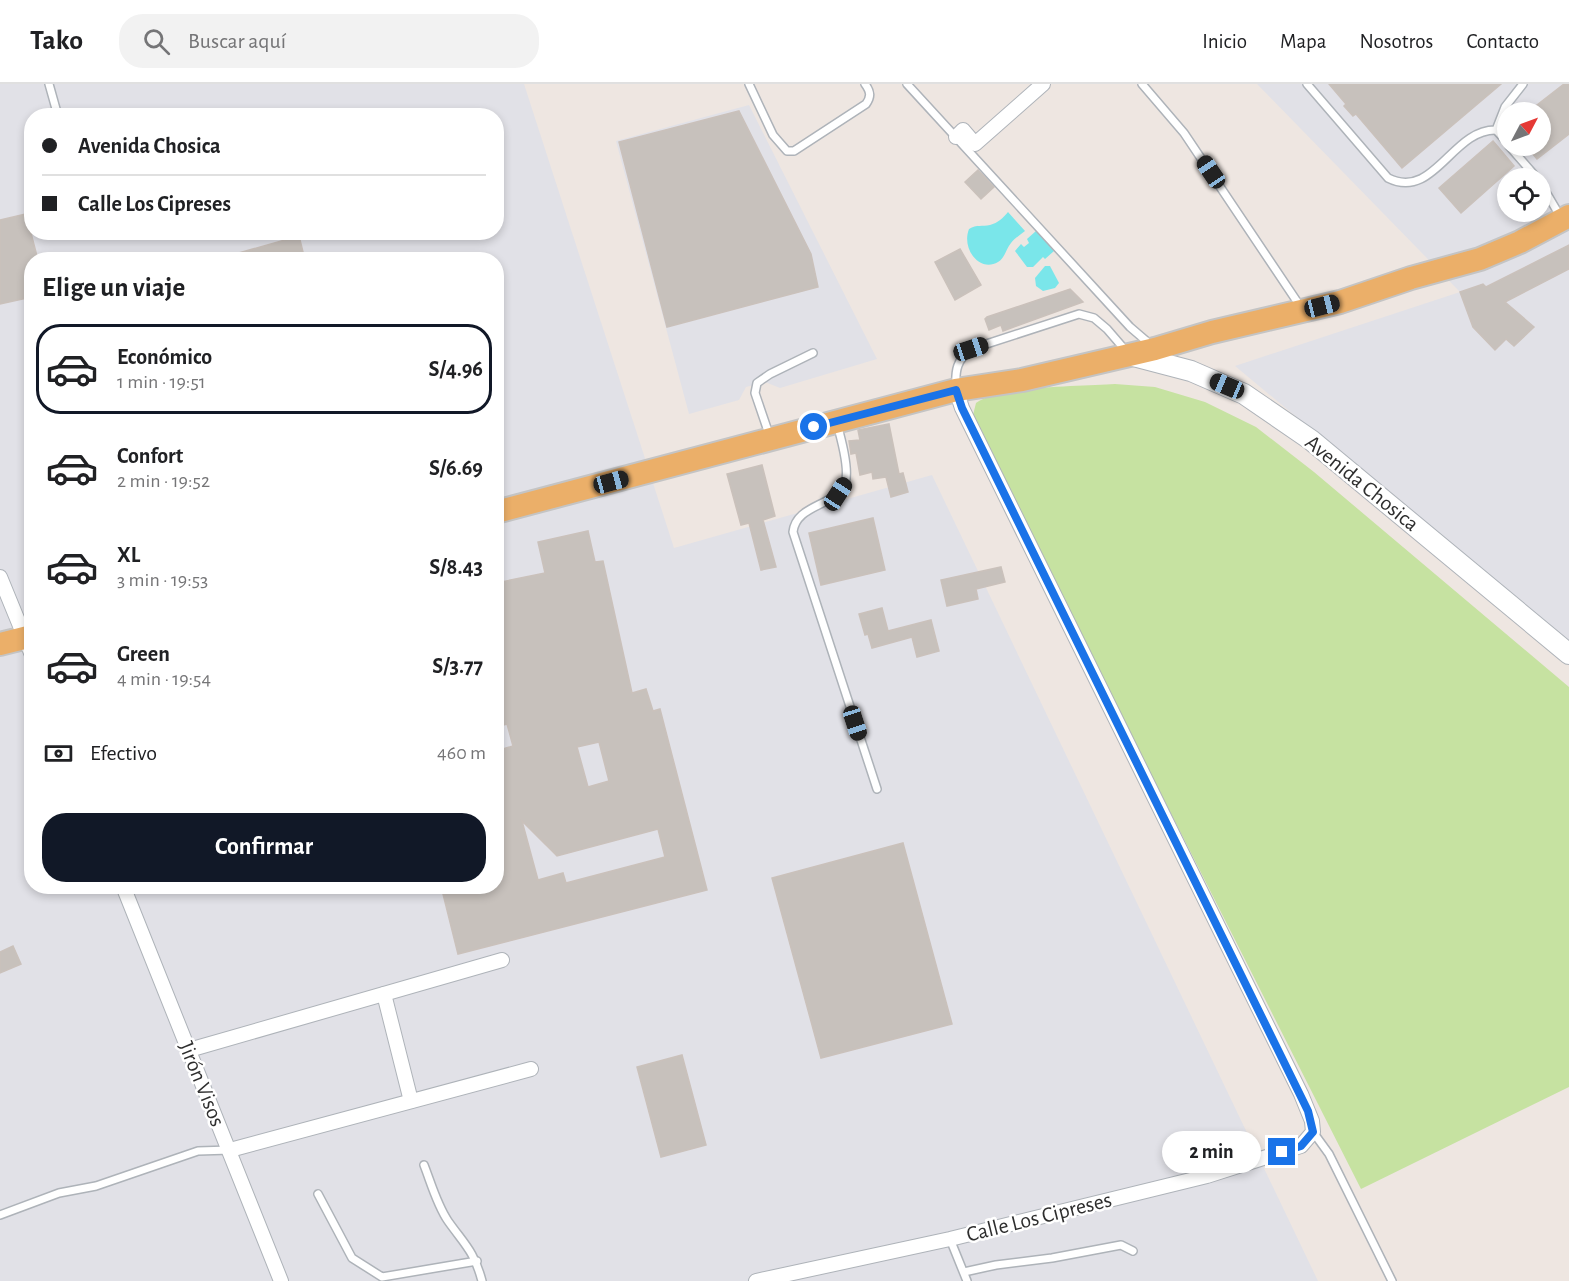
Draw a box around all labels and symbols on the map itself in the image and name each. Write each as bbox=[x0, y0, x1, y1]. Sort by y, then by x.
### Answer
north arrow bbox=[1497, 102, 1551, 156]
car bbox=[1193, 152, 1229, 192]
car bbox=[1302, 293, 1342, 319]
car bbox=[951, 335, 991, 363]
car bbox=[1207, 371, 1247, 401]
route start bbox=[800, 413, 827, 440]
street label: Avenida Chosica bbox=[1301, 431, 1423, 535]
car bbox=[591, 469, 631, 495]
car bbox=[821, 474, 855, 514]
car bbox=[841, 703, 869, 743]
street label: Jirón Visos bbox=[175, 1038, 229, 1130]
callout: 2 min bbox=[1162, 1131, 1261, 1173]
route end bbox=[1268, 1138, 1295, 1165]
street label: Calle Los Cipreses bbox=[964, 1188, 1114, 1246]

